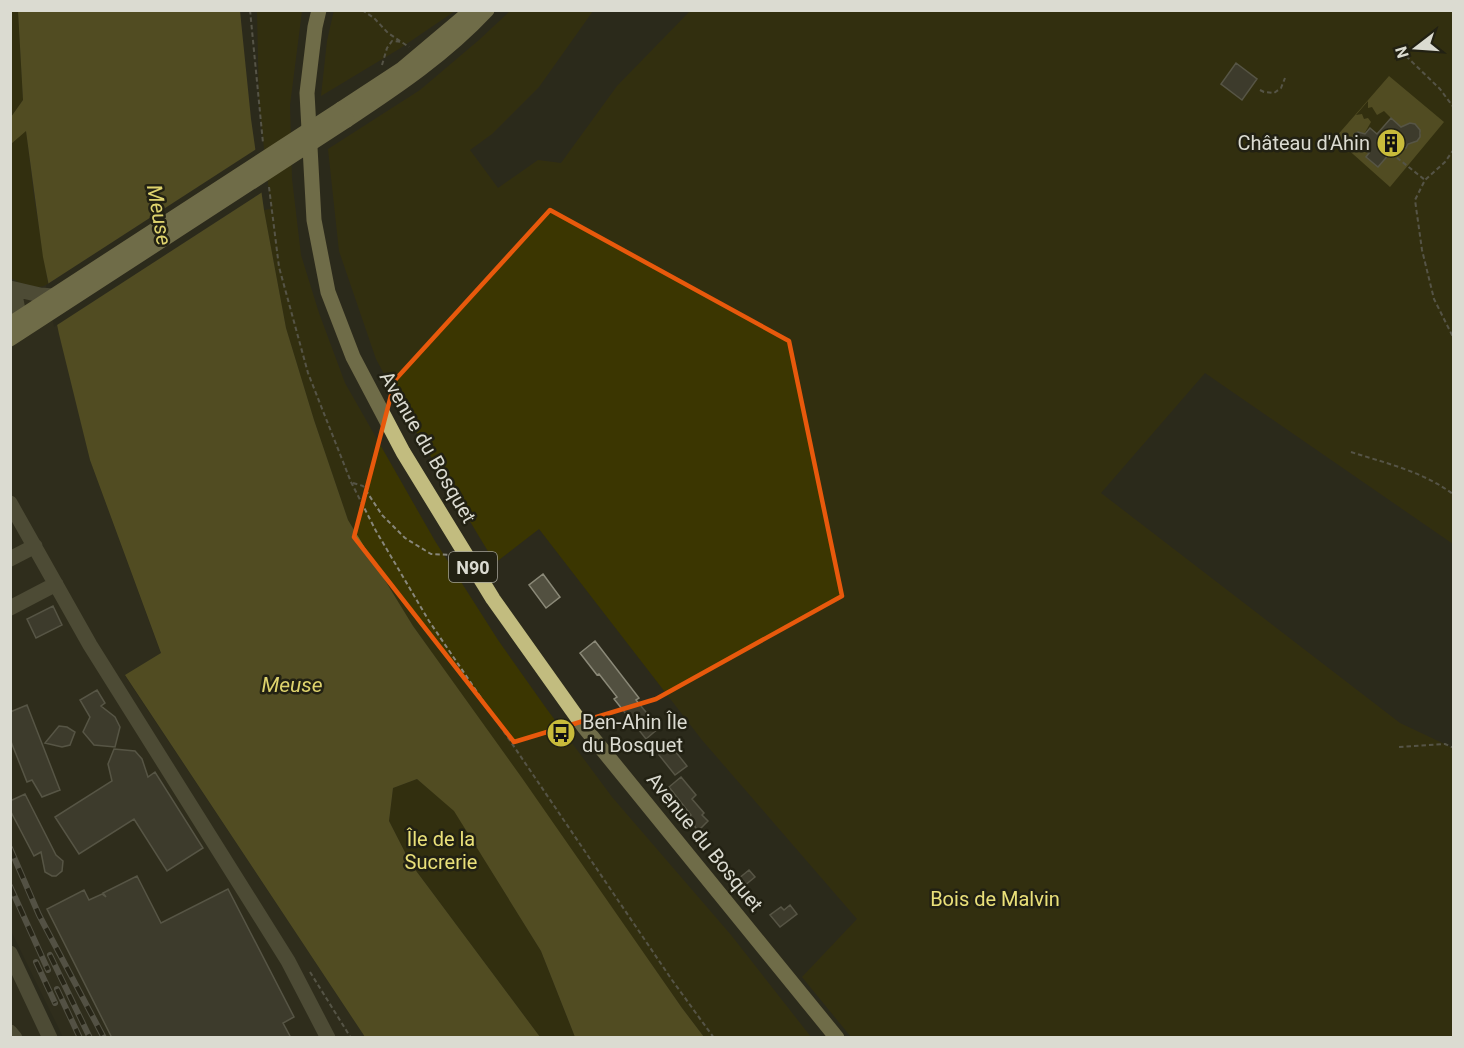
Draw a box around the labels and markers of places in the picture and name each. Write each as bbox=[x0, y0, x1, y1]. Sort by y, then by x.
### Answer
building icon: Château d'Ahin bbox=[1375, 127, 1407, 159]
place label: Château d'Ahin bbox=[1238, 131, 1370, 155]
place label: Ben-Ahin Île du Bosquet bbox=[582, 710, 687, 757]
bus stop icon: Ben-Ahin Île du Bosquet bbox=[545, 717, 577, 749]

